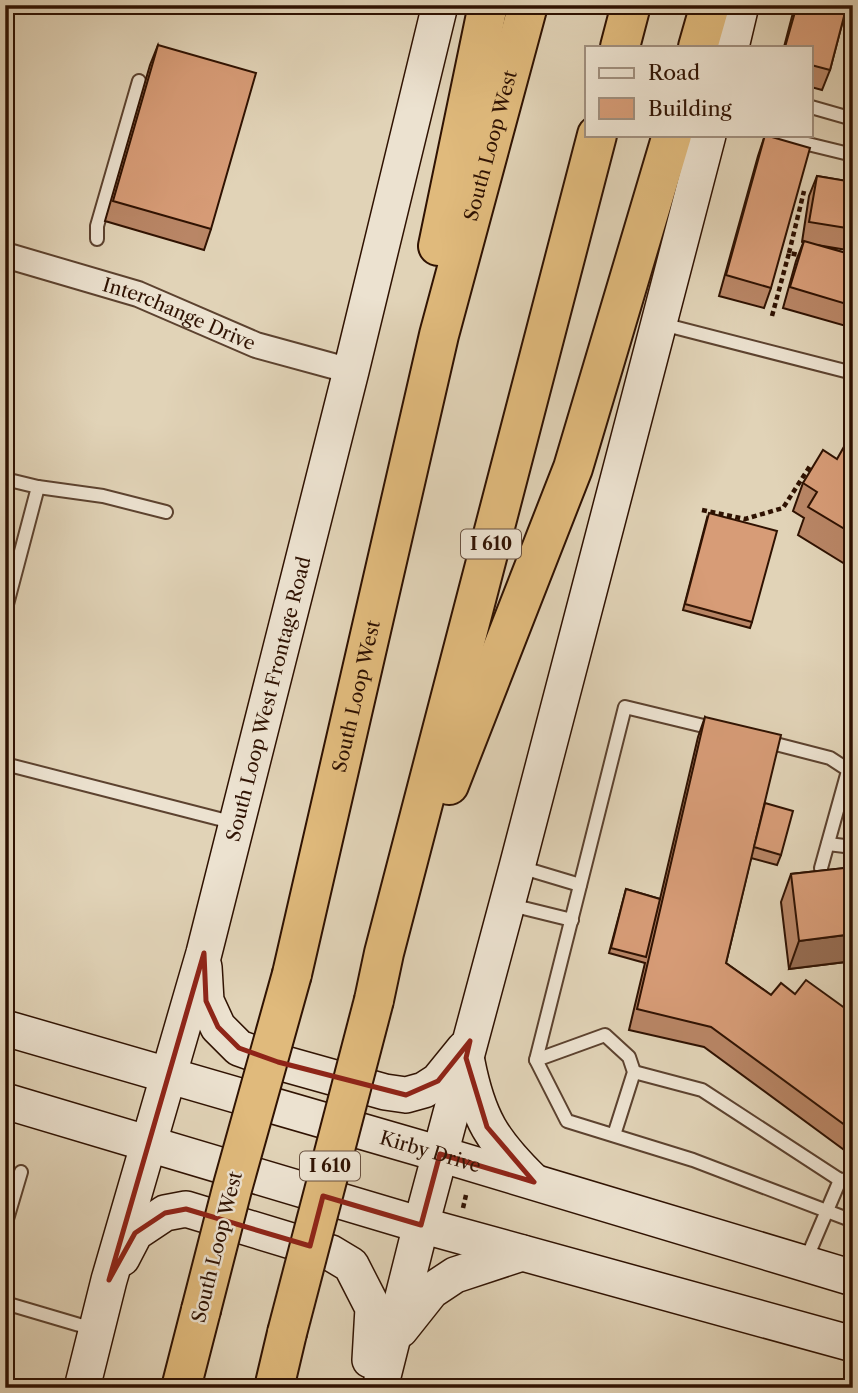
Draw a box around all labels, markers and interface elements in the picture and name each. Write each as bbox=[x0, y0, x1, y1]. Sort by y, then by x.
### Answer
legend bbox=[585, 46, 812, 136]
text: Road bbox=[648, 60, 700, 85]
street label: South Loop West bbox=[459, 67, 521, 223]
text: Building bbox=[648, 96, 733, 121]
street label: Interchange Drive bbox=[100, 273, 259, 355]
road number: I 610 bbox=[461, 530, 521, 558]
street label: South Loop West Frontage Road bbox=[221, 553, 315, 844]
street label: South Loop West bbox=[327, 618, 385, 774]
street label: Kirby Drive bbox=[377, 1126, 484, 1177]
road number: I 610 bbox=[300, 1152, 360, 1181]
street label: South Loop West bbox=[187, 1169, 247, 1325]

